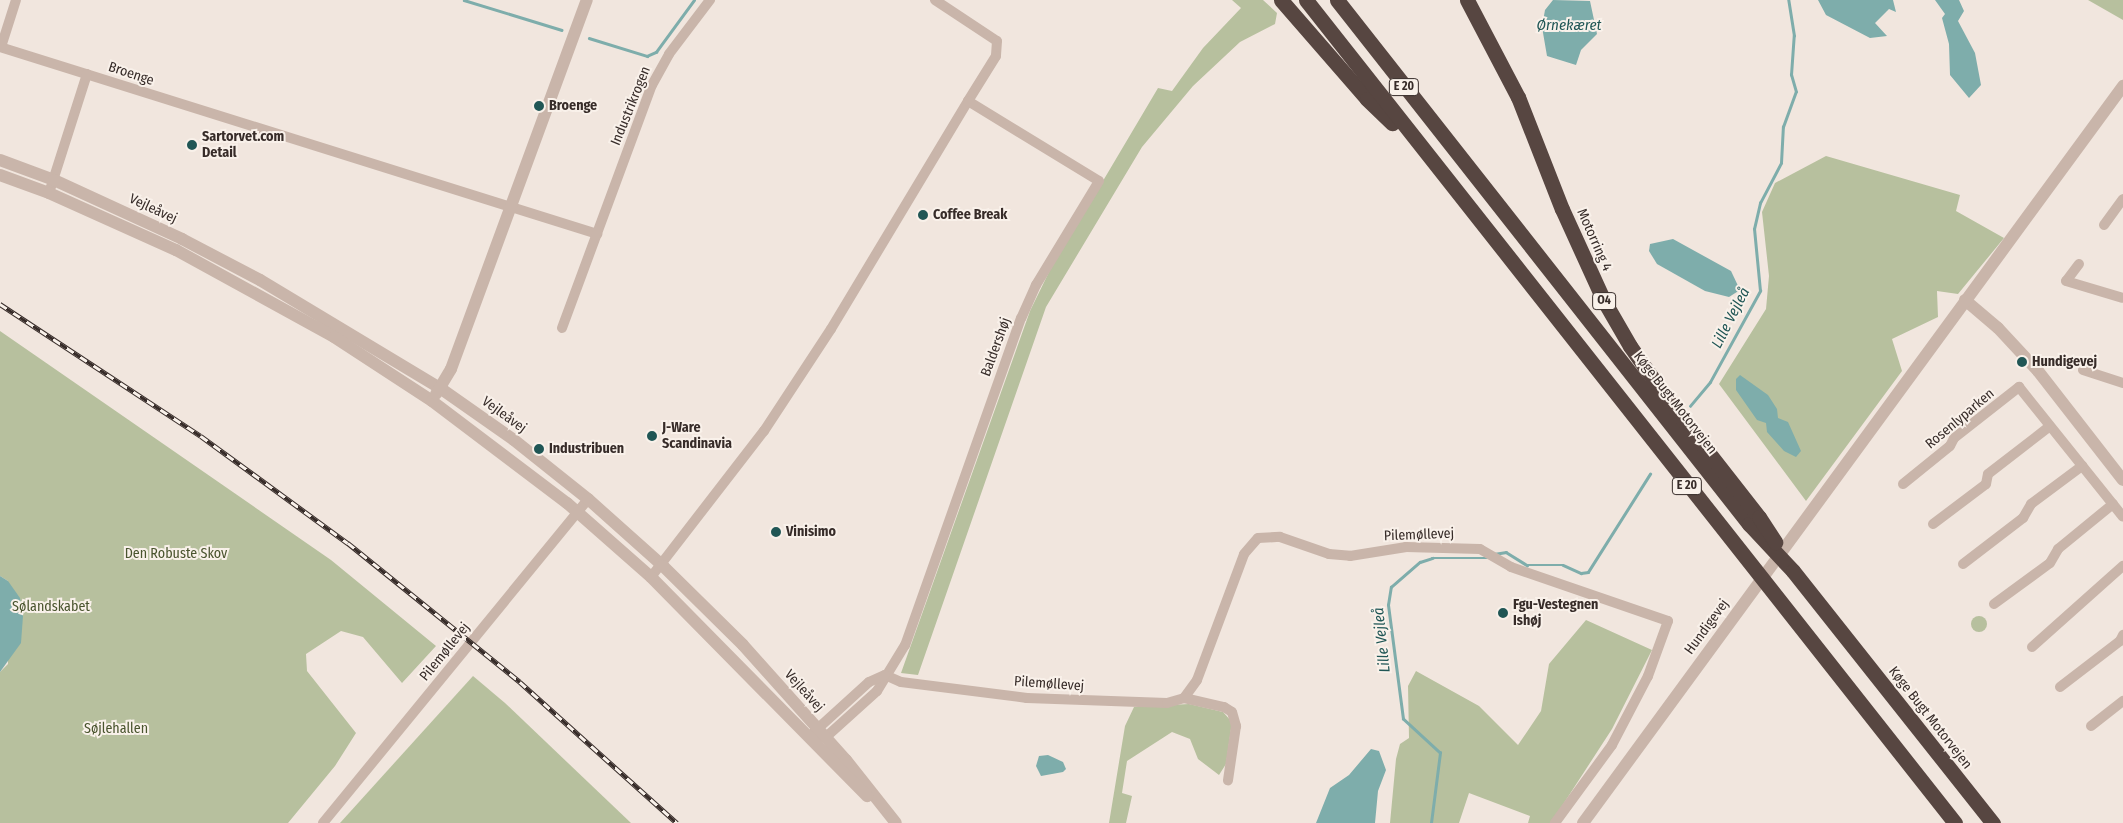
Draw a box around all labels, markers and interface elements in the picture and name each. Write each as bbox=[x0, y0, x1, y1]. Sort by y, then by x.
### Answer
water label: Ørnekæret bbox=[1537, 17, 1601, 35]
street label: Broenge bbox=[106, 59, 156, 89]
street label: Industrikrogen bbox=[608, 64, 654, 148]
road number: E 20 bbox=[1388, 77, 1420, 96]
place label: Broenge bbox=[549, 98, 597, 114]
marker: Broenge bbox=[533, 100, 545, 112]
place label: Sartorvet.com Detail bbox=[202, 129, 284, 162]
marker: Sartorvet.com Detail bbox=[186, 139, 198, 151]
street label: Vejleåvej bbox=[126, 191, 180, 227]
street label: Motorring 4 bbox=[1573, 206, 1615, 274]
place label: Coffee Break bbox=[933, 207, 1007, 223]
marker: Coffee Break bbox=[917, 209, 929, 221]
water label: Lille Vejleå bbox=[1708, 285, 1754, 351]
road number: O4 bbox=[1592, 292, 1616, 310]
street label: Baldershøj bbox=[978, 315, 1014, 379]
street label: Køge Bugt Motorvejen bbox=[1630, 348, 1720, 458]
place label: Hundigevej bbox=[2032, 354, 2097, 370]
marker: Hundigevej bbox=[2016, 356, 2028, 368]
street label: Rosenlyparken bbox=[1922, 385, 1998, 453]
street label: Vejleåvej bbox=[478, 393, 530, 437]
place label: J-Ware Scandinavia bbox=[662, 420, 732, 452]
marker: J-Ware Scandinavia bbox=[646, 430, 658, 442]
place label: Industribuen bbox=[549, 441, 624, 457]
marker: Industribuen bbox=[533, 443, 545, 455]
road number: E 20 bbox=[1671, 476, 1703, 496]
place label: Vinisimo bbox=[786, 524, 836, 540]
street label: Pilemøllevej bbox=[1384, 525, 1454, 545]
marker: Vinisimo bbox=[770, 526, 782, 538]
park label: Den Robuste Skov bbox=[125, 546, 227, 562]
street label: Hundigevej bbox=[1681, 596, 1733, 658]
place label: Fgu-Vestegnen Ishøj bbox=[1513, 597, 1598, 630]
park label: Sølandskabet bbox=[12, 599, 90, 615]
water label: Lille Vejleå bbox=[1370, 606, 1394, 674]
marker: Fgu-Vestegnen Ishøj bbox=[1497, 607, 1509, 619]
street label: Pilemøllevej bbox=[416, 619, 474, 685]
street label: Køge Bugt Motorvejen bbox=[1885, 663, 1975, 773]
street label: Vejleåvej bbox=[781, 666, 827, 716]
street label: Pilemøllevej bbox=[1013, 673, 1085, 695]
park label: Søjlehallen bbox=[84, 721, 148, 737]

